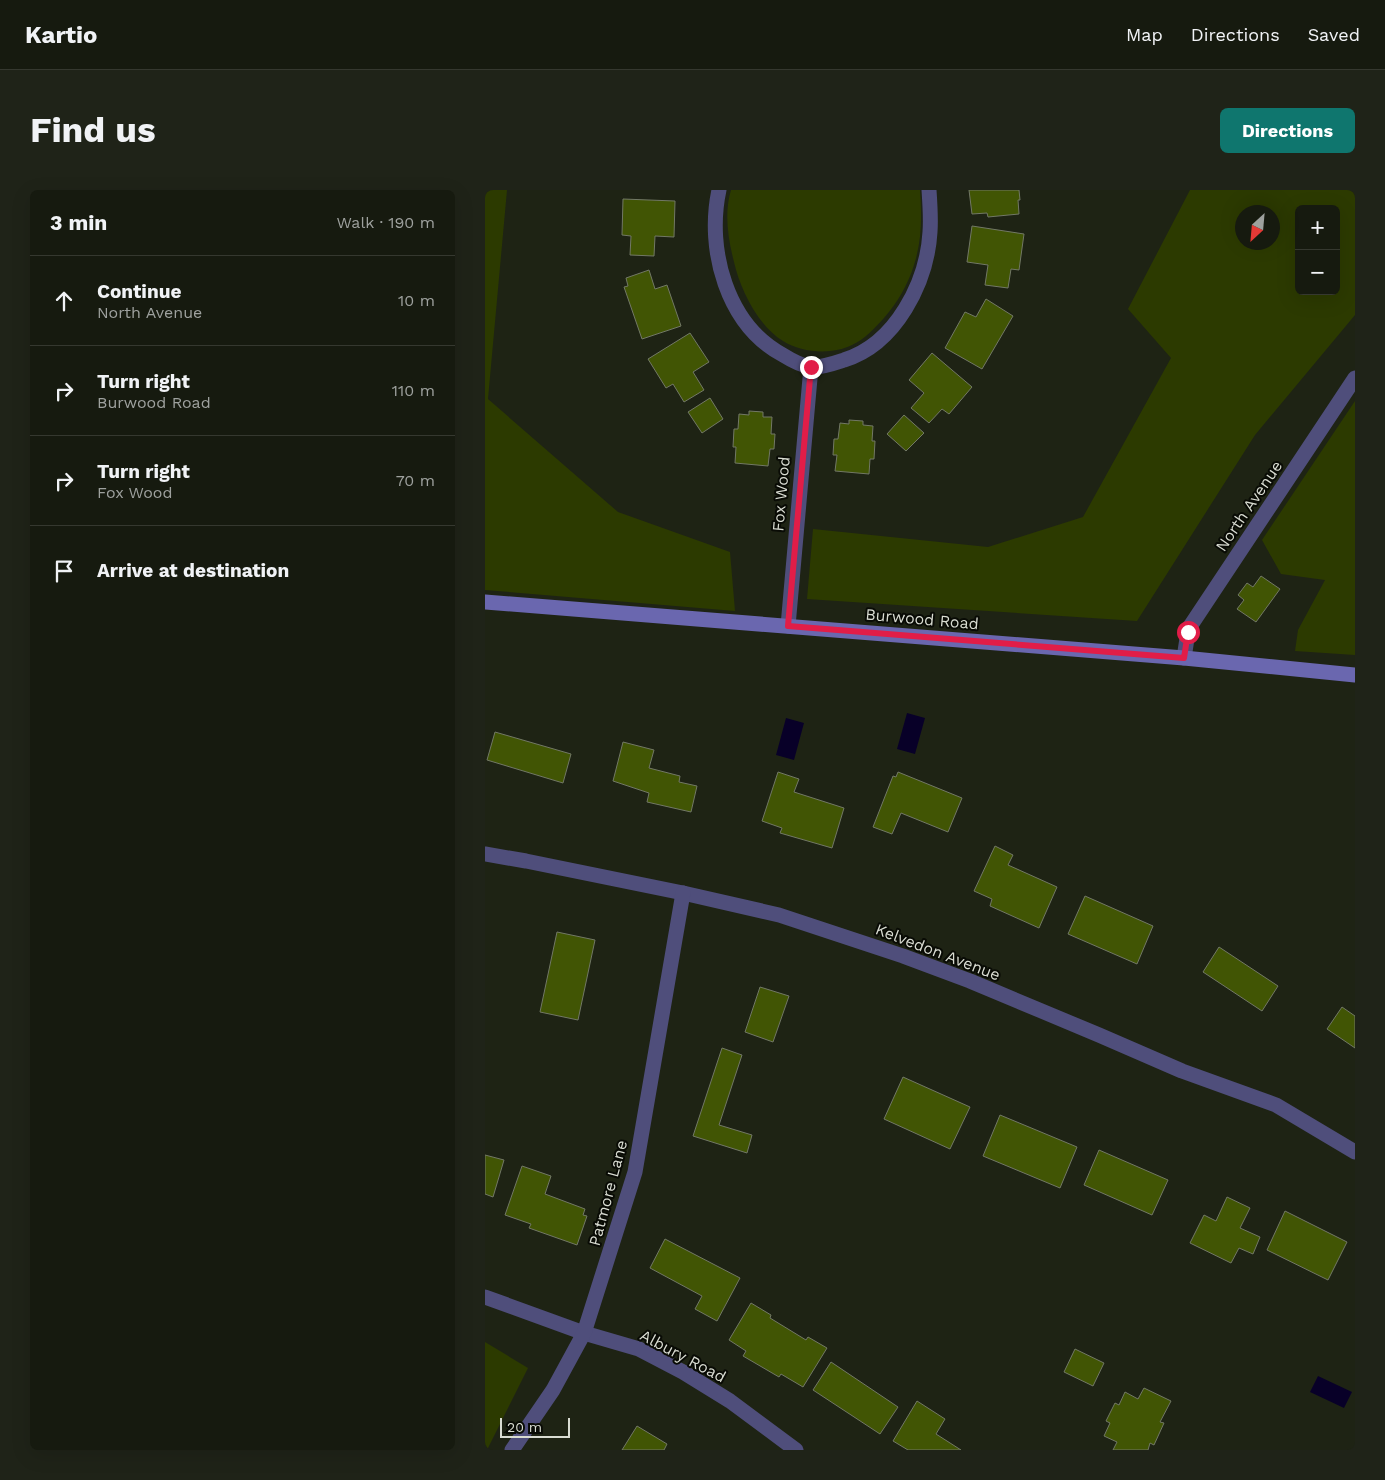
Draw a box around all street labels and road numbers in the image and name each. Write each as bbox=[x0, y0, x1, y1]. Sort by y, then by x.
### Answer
street label: Fox Wood bbox=[768, 456, 794, 532]
street label: North Avenue bbox=[1212, 457, 1286, 555]
street label: Burwood Road bbox=[865, 605, 979, 633]
street label: Kelvedon Avenue bbox=[873, 919, 1003, 985]
street label: Patmore Lane bbox=[585, 1138, 631, 1248]
street label: Albury Road bbox=[637, 1325, 729, 1387]

